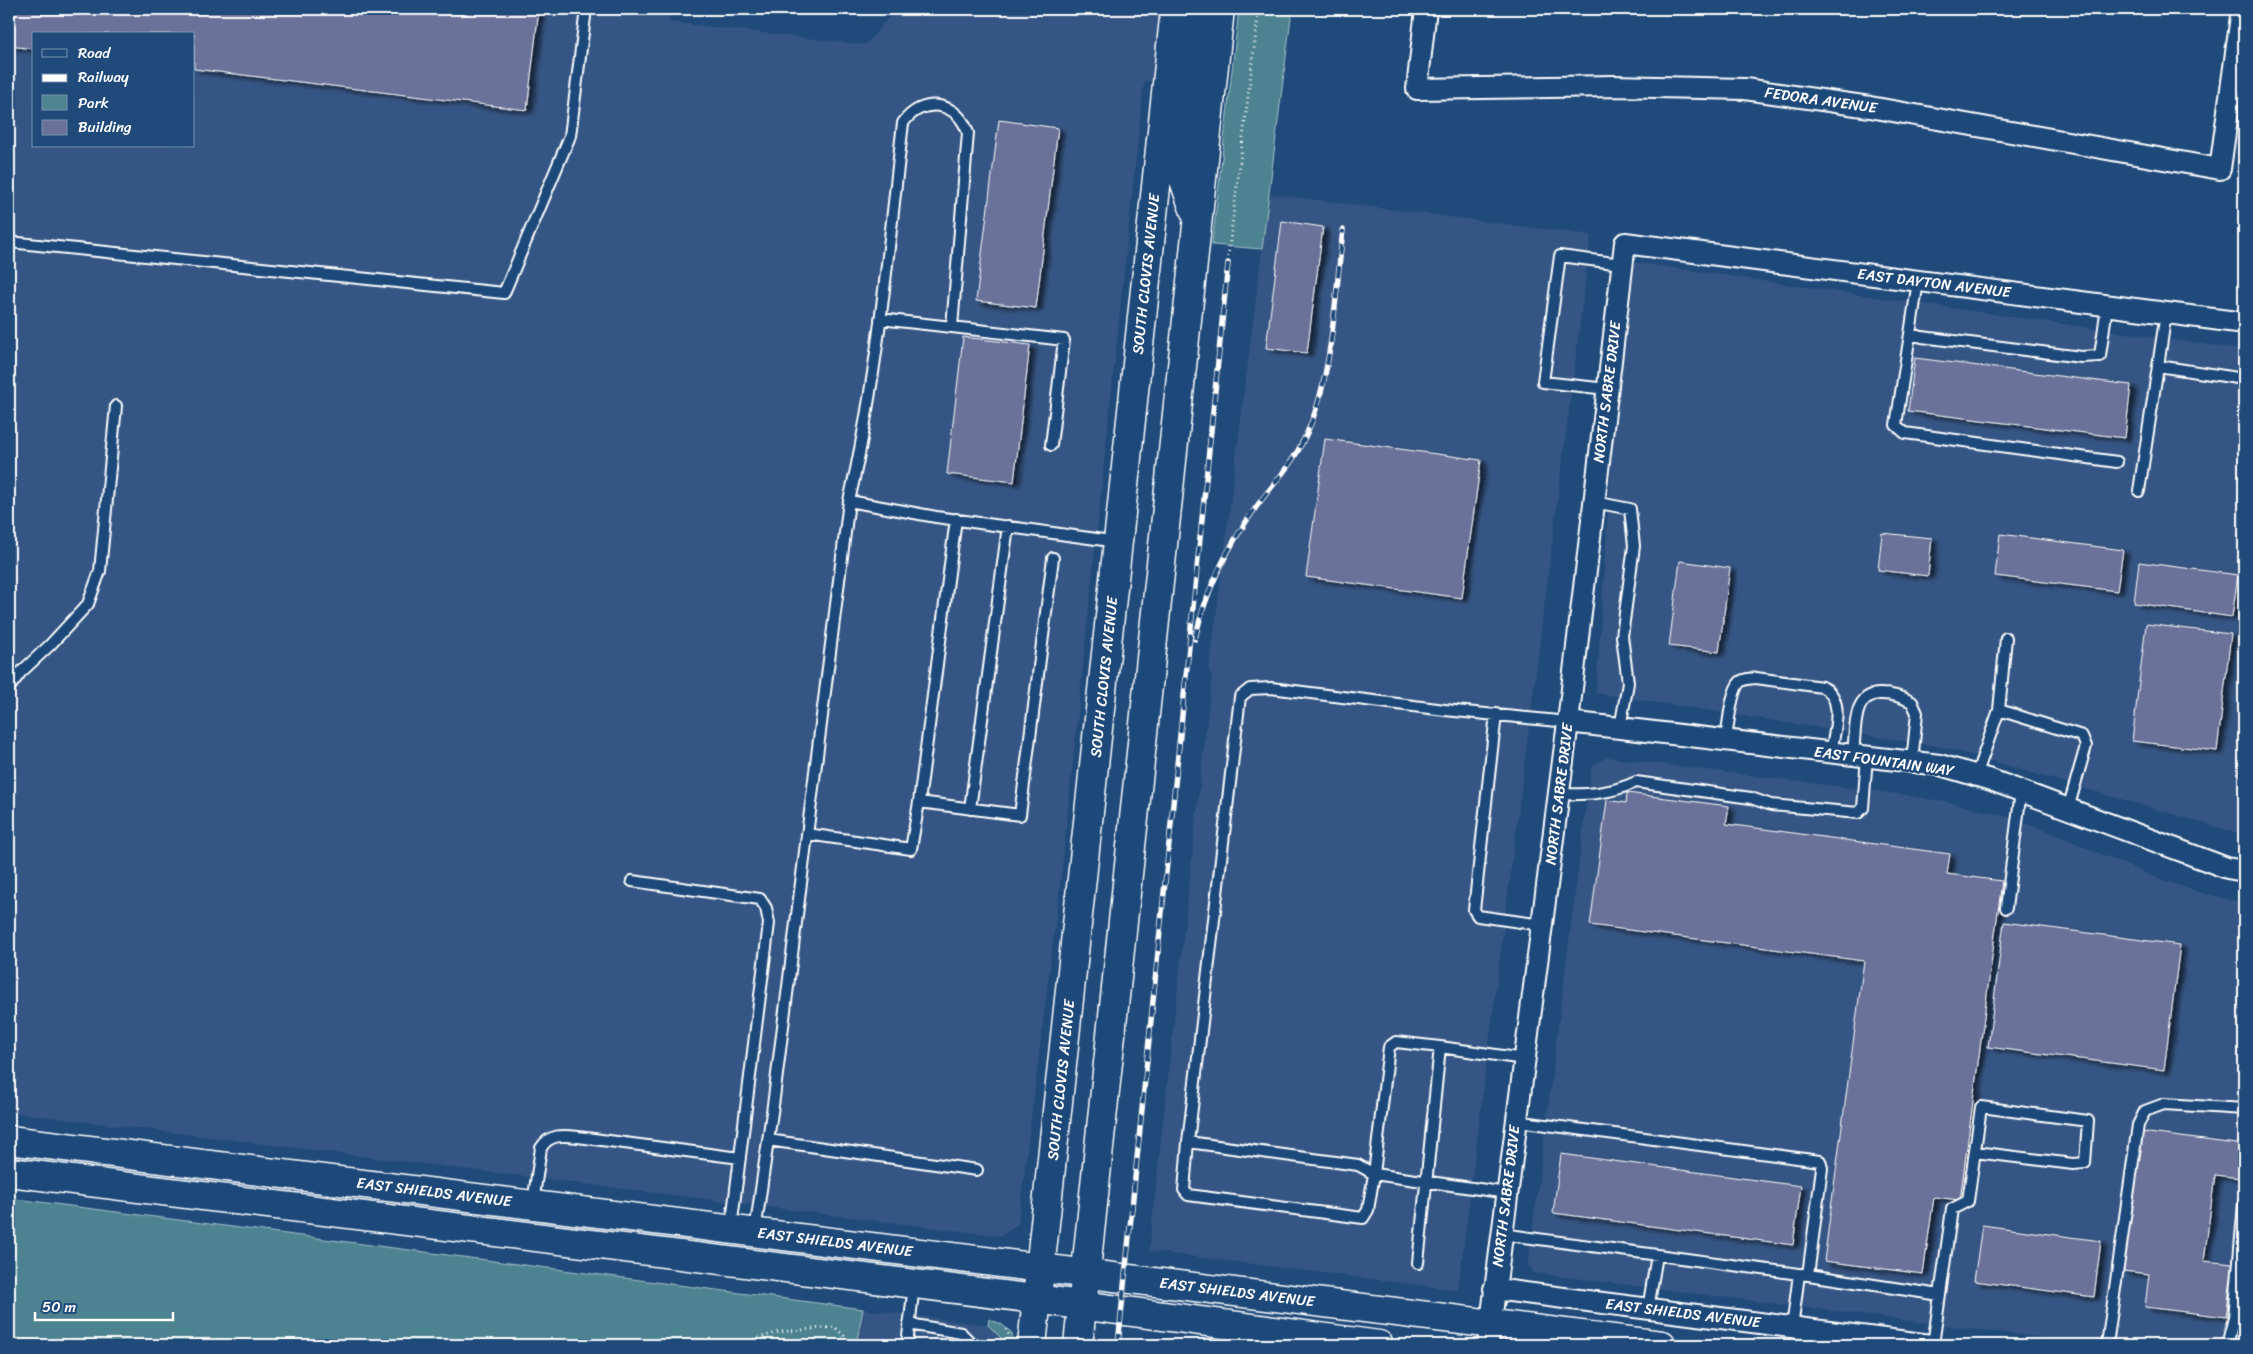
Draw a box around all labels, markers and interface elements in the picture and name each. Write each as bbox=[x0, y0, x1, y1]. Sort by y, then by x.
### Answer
legend bbox=[32, 32, 195, 148]
text: Road bbox=[78, 40, 111, 66]
text: Railway bbox=[78, 64, 129, 90]
street label: FEDORA AVENUE bbox=[1763, 79, 1881, 121]
text: Park bbox=[78, 90, 109, 116]
text: Building bbox=[78, 114, 132, 140]
street label: SOUTH CLOVIS AVENUE bbox=[1125, 191, 1168, 356]
street label: EAST DAYTON AVENUE bbox=[1856, 261, 2014, 306]
street label: NORTH SABRE DRIVE bbox=[1585, 318, 1629, 464]
street label: SOUTH CLOVIS AVENUE bbox=[1083, 594, 1126, 759]
street label: NORTH SABRE DRIVE bbox=[1537, 720, 1581, 866]
street label: EAST FOUNTAIN WAY bbox=[1812, 738, 1956, 784]
street label: SOUTH CLOVIS AVENUE bbox=[1040, 997, 1083, 1162]
street label: NORTH SABRE DRIVE bbox=[1484, 1122, 1528, 1268]
street label: EAST SHIELDS AVENUE bbox=[355, 1170, 515, 1215]
street label: EAST SHIELDS AVENUE bbox=[756, 1220, 916, 1265]
street label: EAST SHIELDS AVENUE bbox=[1158, 1270, 1318, 1315]
scale bar bbox=[35, 1289, 172, 1321]
street label: EAST SHIELDS AVENUE bbox=[1604, 1291, 1764, 1336]
text: 50 m bbox=[42, 1294, 77, 1320]

